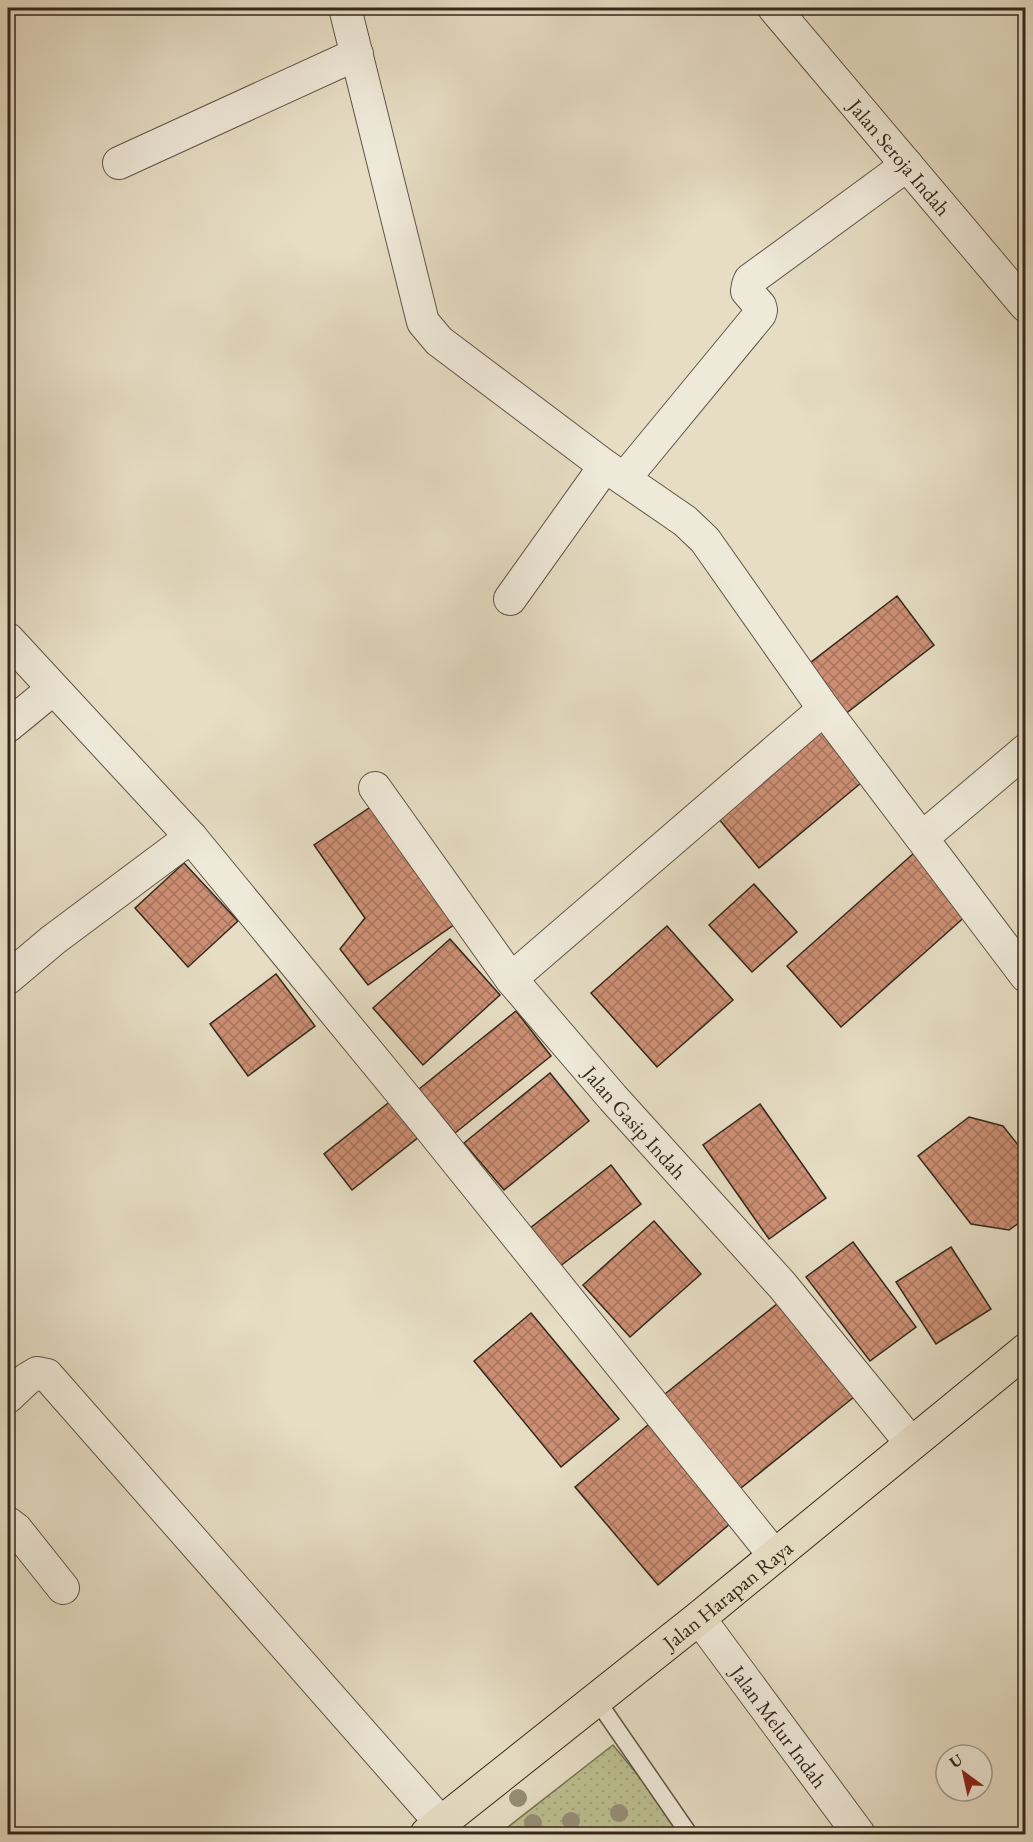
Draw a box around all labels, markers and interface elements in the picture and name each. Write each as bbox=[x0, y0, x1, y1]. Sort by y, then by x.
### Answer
street label: Jalan Seroja Indah bbox=[841, 91, 957, 221]
street label: Jalan Gasip Indah bbox=[576, 1058, 693, 1185]
street label: Jalan Harapan Raya bbox=[655, 1533, 798, 1657]
street label: Jalan Melur Indah bbox=[724, 1658, 834, 1793]
north arrow bbox=[934, 1743, 994, 1803]
text: U bbox=[945, 1749, 967, 1773]

